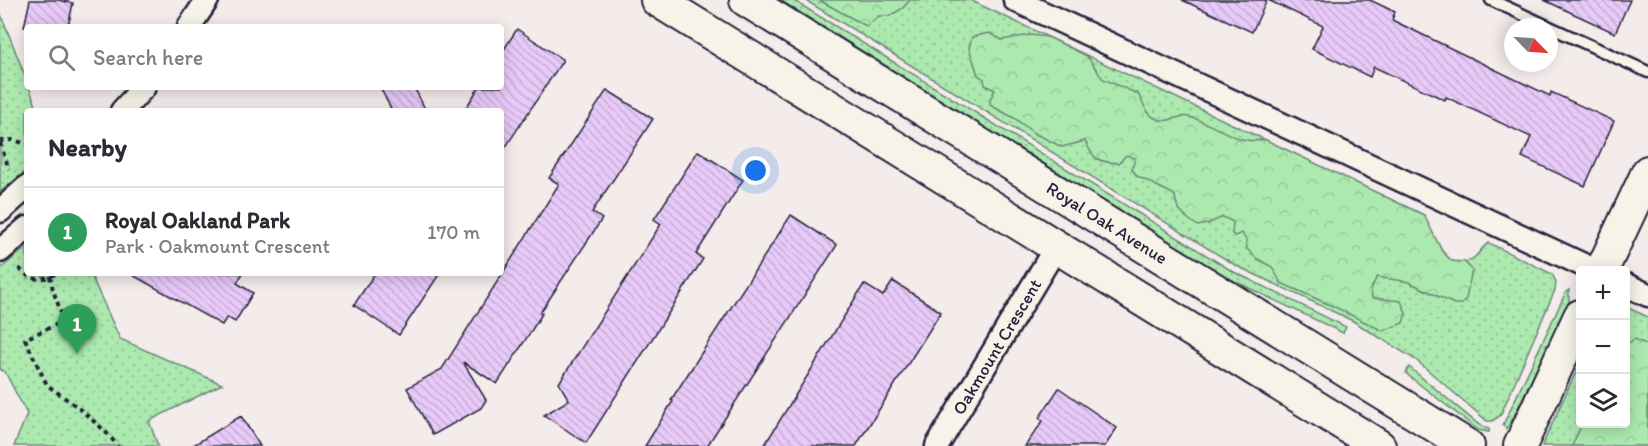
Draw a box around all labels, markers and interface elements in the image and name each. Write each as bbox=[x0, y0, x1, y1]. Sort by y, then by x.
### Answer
north arrow bbox=[1504, 18, 1558, 72]
search box bbox=[24, 24, 504, 90]
icon: search bbox=[45, 41, 78, 74]
text: Search here bbox=[93, 44, 203, 71]
text: Nearby bbox=[48, 131, 127, 163]
your location bbox=[741, 156, 770, 185]
street label: Royal Oak Avenue bbox=[1042, 177, 1172, 269]
text: Royal Oakland Park bbox=[105, 207, 290, 234]
text: 1 bbox=[63, 220, 72, 244]
text: 170 m bbox=[427, 220, 480, 244]
text: Park · Oakmount Crescent bbox=[105, 234, 330, 258]
map controls bbox=[1576, 266, 1630, 428]
button: + bbox=[1576, 266, 1630, 320]
street label: Oakmount Crescent bbox=[948, 275, 1046, 419]
pin: 1 bbox=[58, 304, 97, 354]
button: − bbox=[1576, 320, 1630, 374]
button: layers bbox=[1576, 374, 1630, 428]

